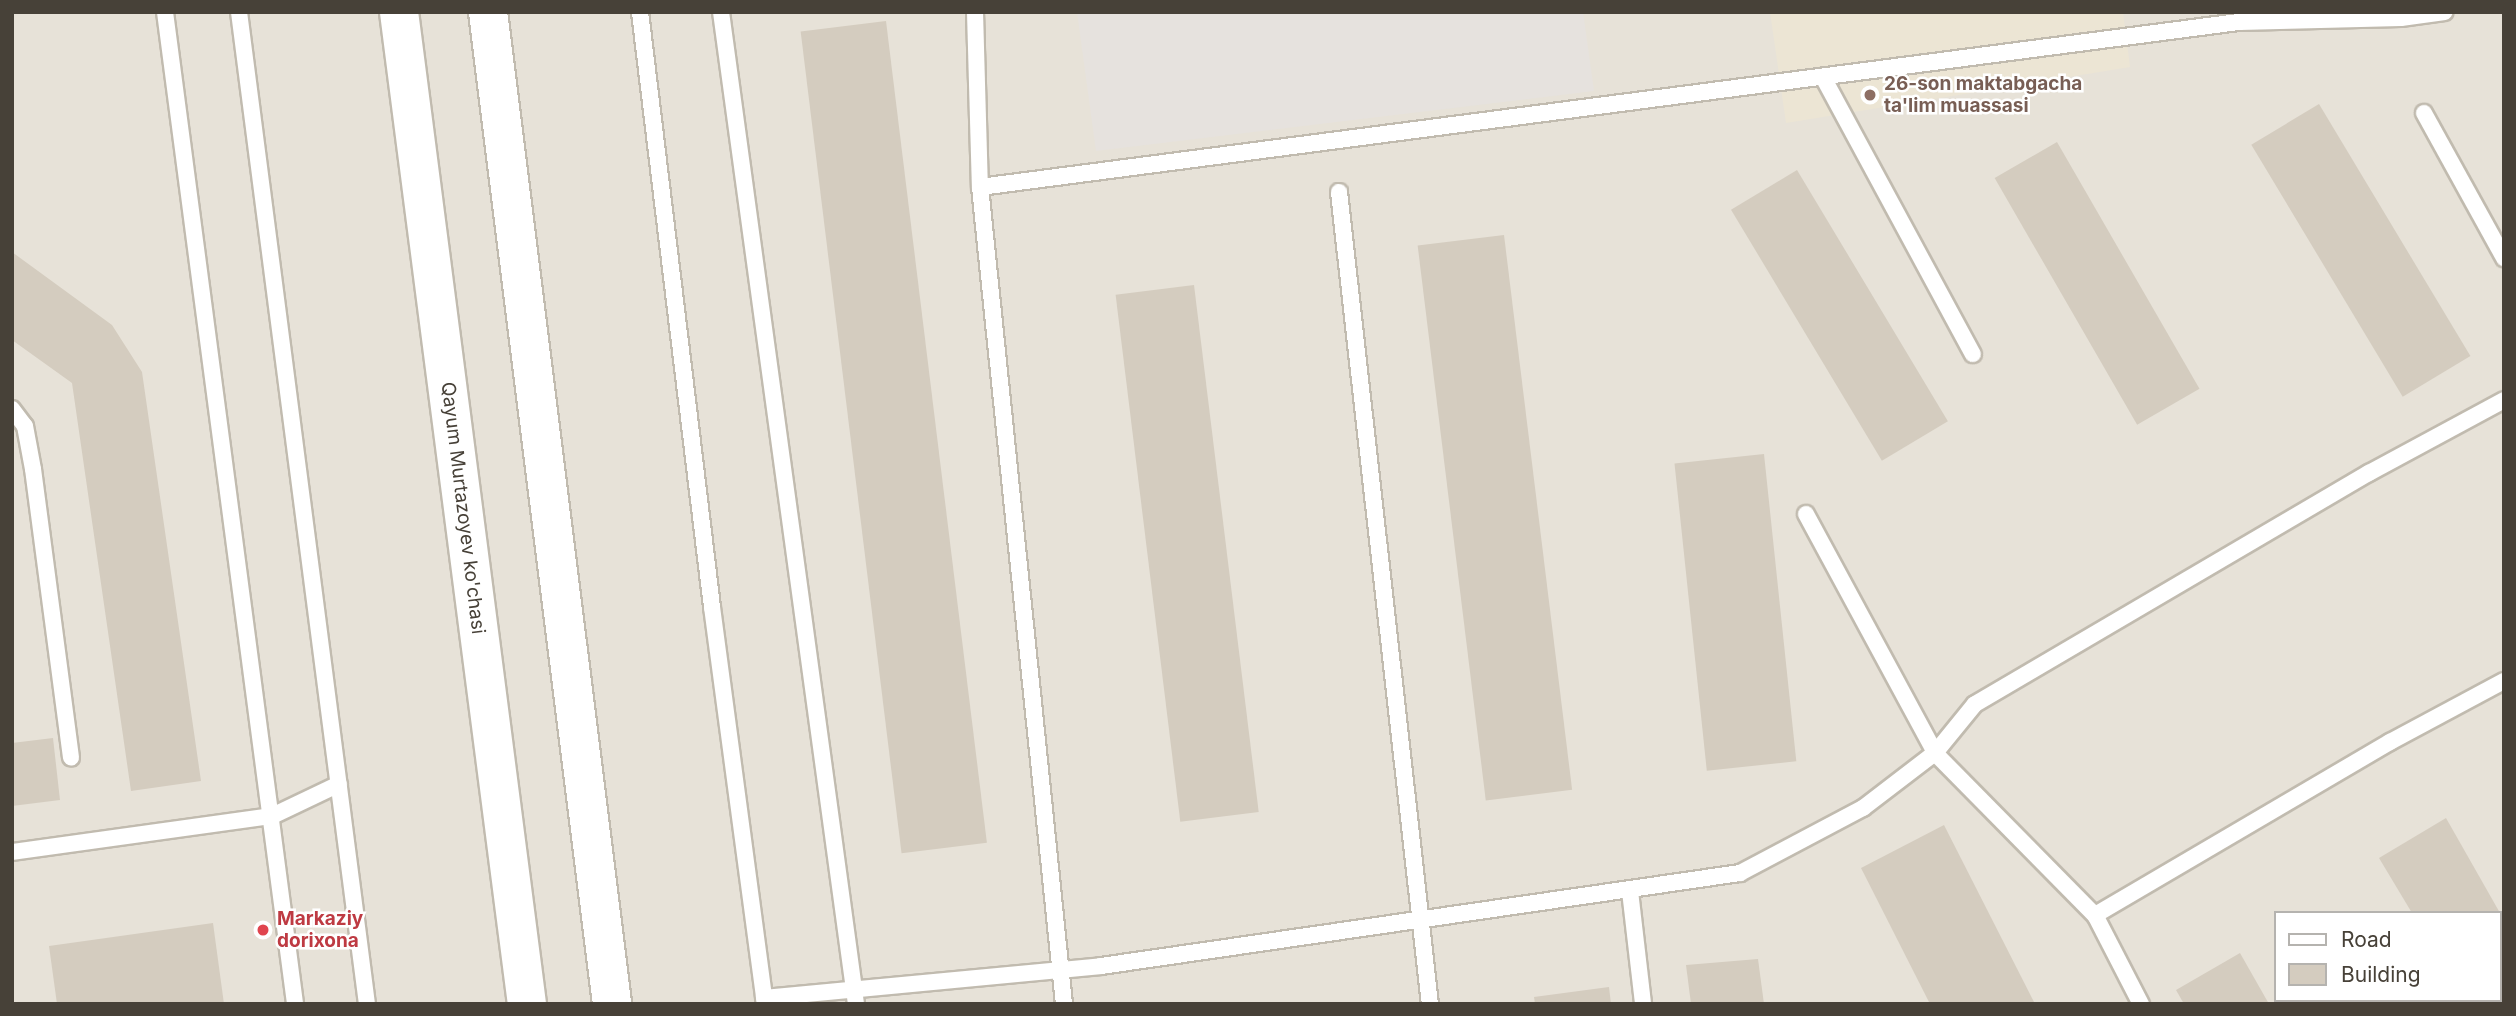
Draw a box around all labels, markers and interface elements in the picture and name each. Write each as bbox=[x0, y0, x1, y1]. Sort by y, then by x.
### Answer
place label: 26-son maktabgacha ta'lim muassasi bbox=[1884, 73, 2082, 117]
marker: 26-son maktabgacha ta'lim muassasi bbox=[1862, 87, 1878, 103]
street label: Qayum Murtazoyev ko'chasi bbox=[436, 381, 490, 635]
place label: Markaziy dorixona bbox=[277, 908, 363, 952]
legend bbox=[2274, 911, 2502, 1002]
marker: Markaziy dorixona bbox=[255, 922, 271, 938]
text: Road bbox=[2341, 927, 2392, 952]
text: Building bbox=[2341, 962, 2421, 987]

